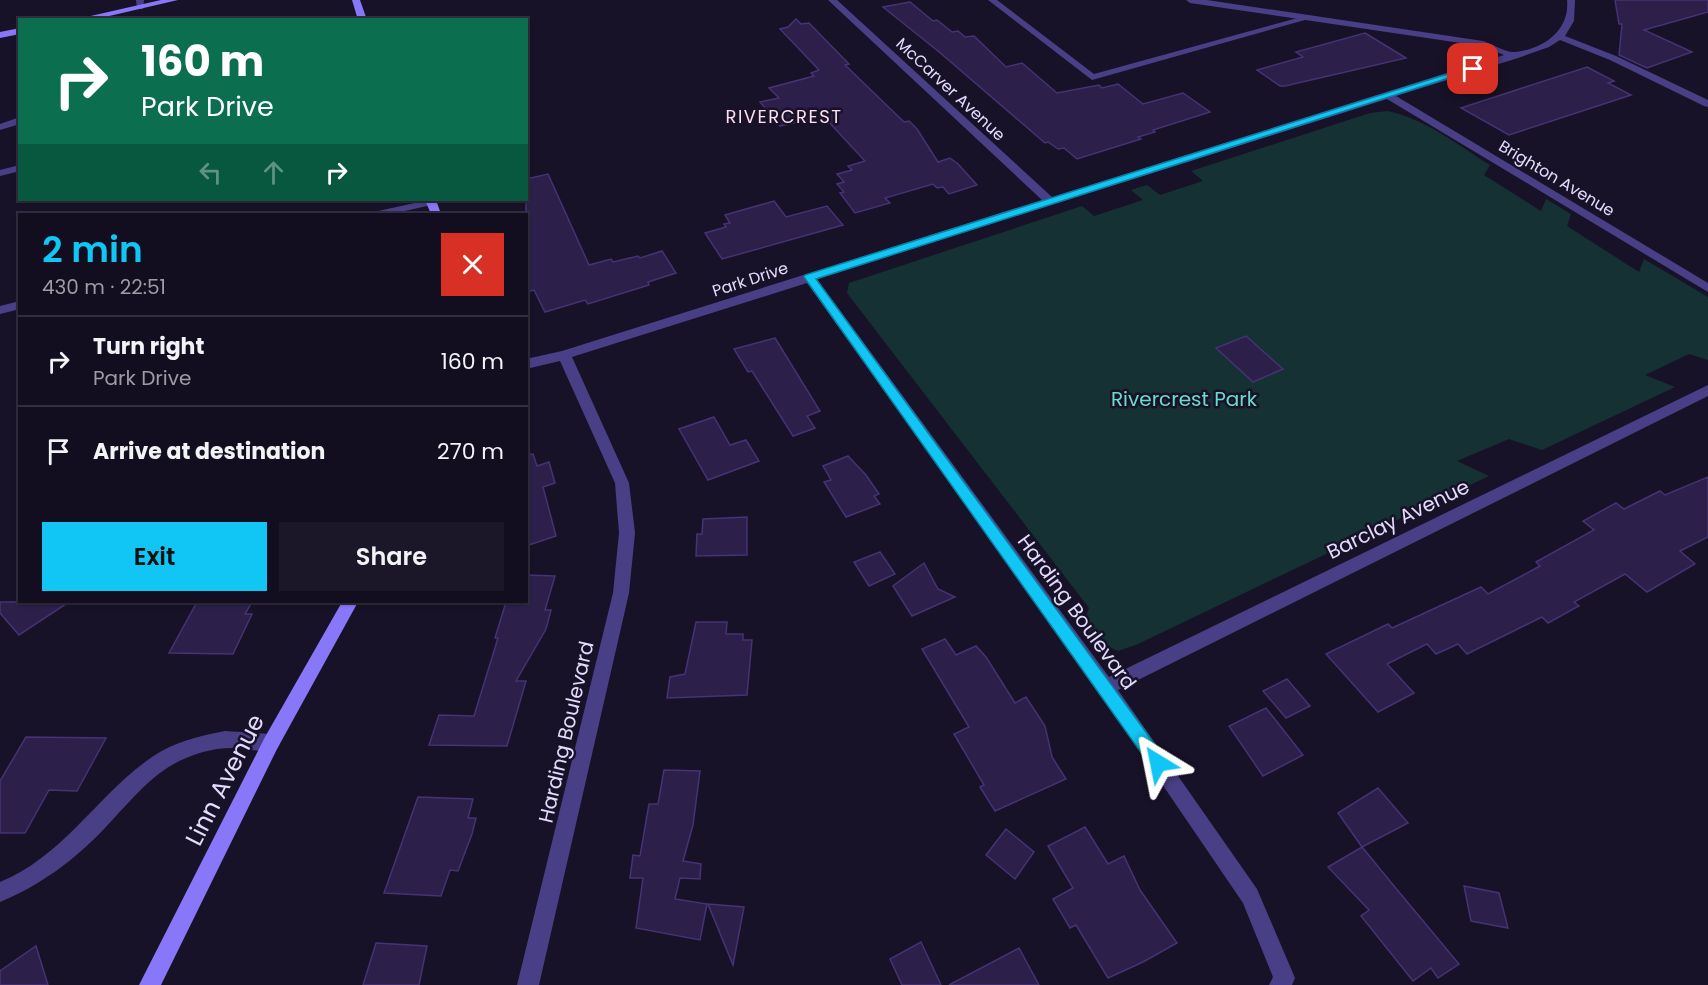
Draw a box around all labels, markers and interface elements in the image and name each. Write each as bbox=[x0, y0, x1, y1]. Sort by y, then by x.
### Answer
text: 160 m bbox=[141, 32, 264, 91]
street label: McCarver Avenue bbox=[891, 33, 1010, 146]
icon: right bbox=[42, 42, 120, 120]
pin bbox=[1447, 43, 1498, 94]
icon: arrive bbox=[1456, 52, 1489, 85]
text: Park Drive bbox=[141, 88, 274, 125]
district label: RIVERCREST bbox=[725, 104, 843, 129]
street label: Brighton Avenue bbox=[1494, 135, 1619, 222]
icon: left bbox=[194, 156, 227, 189]
icon: ahead bbox=[257, 156, 290, 189]
icon: right bbox=[320, 156, 353, 189]
text: 2 min bbox=[42, 224, 143, 275]
button: close bbox=[441, 233, 504, 296]
street label: Park Drive bbox=[709, 256, 791, 303]
text: 430 m · 22:51 bbox=[42, 273, 166, 301]
text: Turn right bbox=[93, 331, 204, 362]
icon: right bbox=[42, 345, 75, 378]
text: 160 m bbox=[441, 346, 504, 377]
text: Park Drive bbox=[93, 364, 191, 392]
park label: Rivercrest Park bbox=[1111, 385, 1258, 413]
icon: arrive bbox=[42, 435, 75, 468]
text: Arrive at destination bbox=[93, 436, 325, 467]
text: 270 m bbox=[437, 436, 504, 467]
street label: Barclay Avenue bbox=[1322, 472, 1474, 566]
button: Exit bbox=[42, 522, 267, 591]
button: Share bbox=[279, 522, 504, 591]
street label: Harding Boulevard bbox=[1011, 529, 1143, 695]
street label: Harding Boulevard bbox=[531, 638, 601, 826]
street label: Linn Avenue bbox=[177, 708, 272, 851]
position arrow bbox=[1126, 731, 1190, 795]

